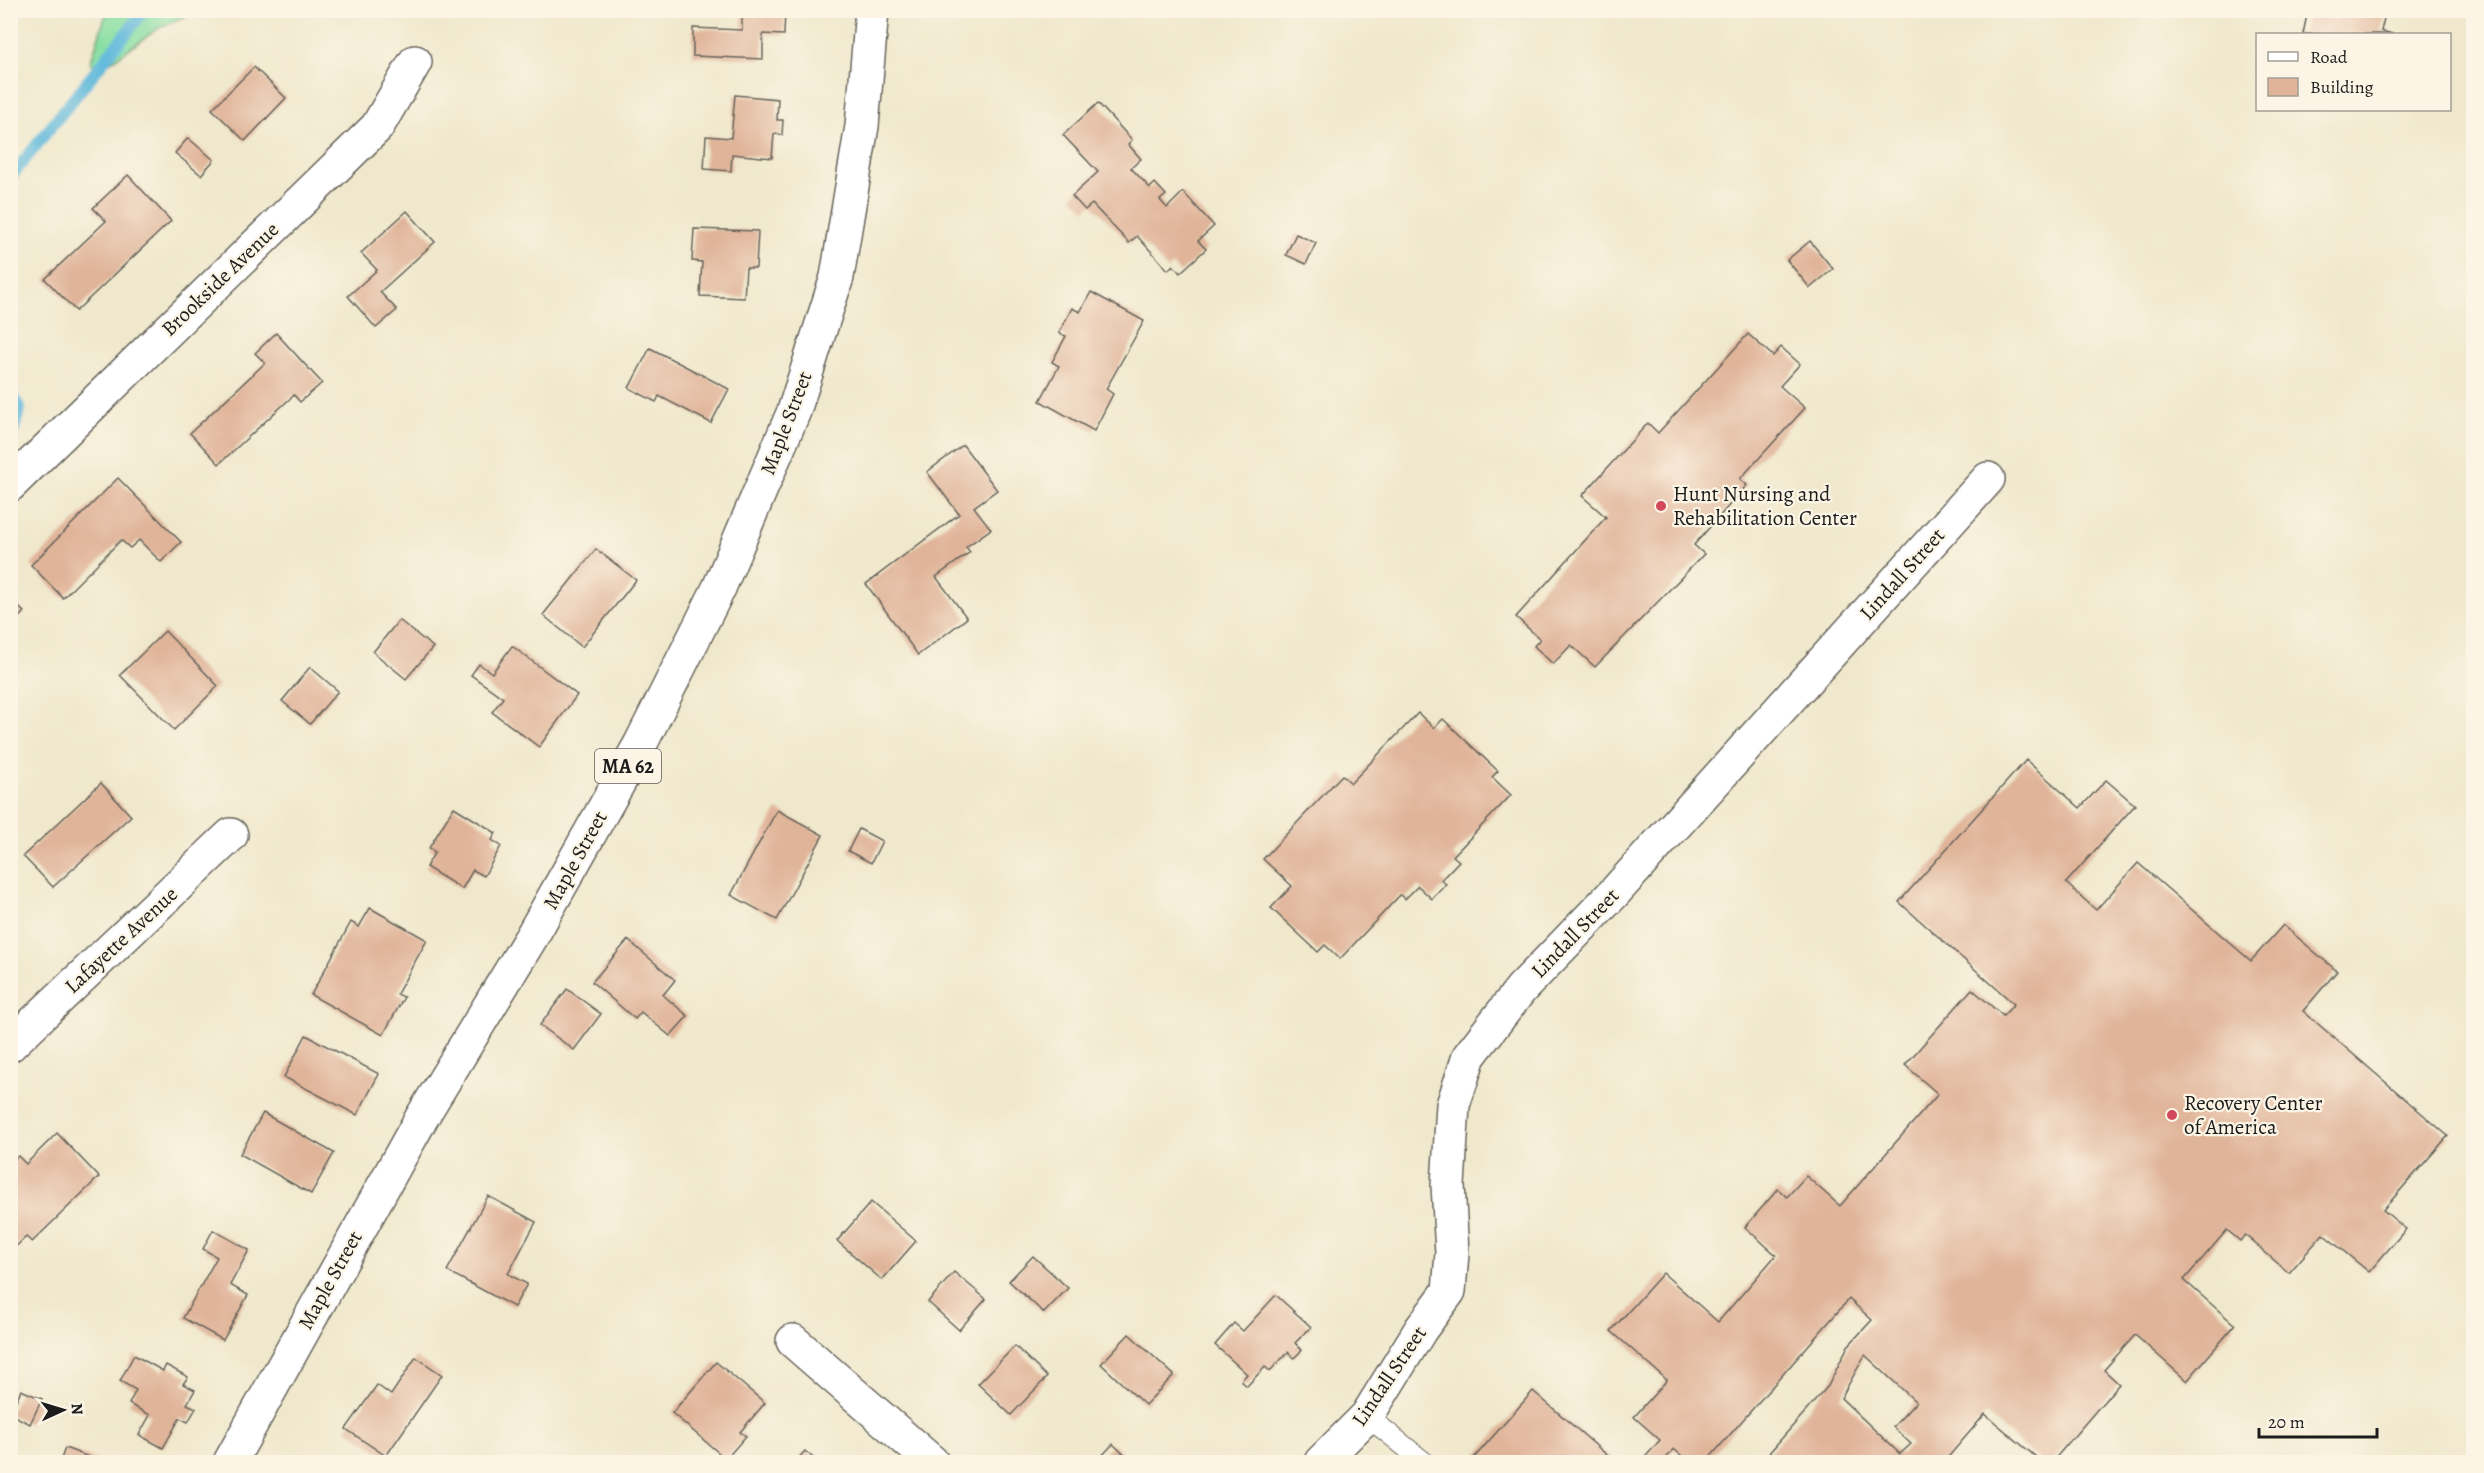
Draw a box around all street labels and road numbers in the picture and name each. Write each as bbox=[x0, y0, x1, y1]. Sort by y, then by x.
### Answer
street label: Brookside Avenue bbox=[155, 216, 285, 342]
street label: Maple Street bbox=[753, 367, 819, 479]
street label: Lindall Street bbox=[1853, 522, 1951, 626]
road number: MA 62 bbox=[595, 749, 661, 783]
street label: Maple Street bbox=[536, 806, 614, 914]
street label: Lafayette Avenue bbox=[58, 880, 184, 1000]
street label: Lindall Street bbox=[1525, 882, 1625, 984]
street label: Maple Street bbox=[291, 1226, 369, 1334]
street label: Lindall Street bbox=[1345, 1320, 1433, 1432]

